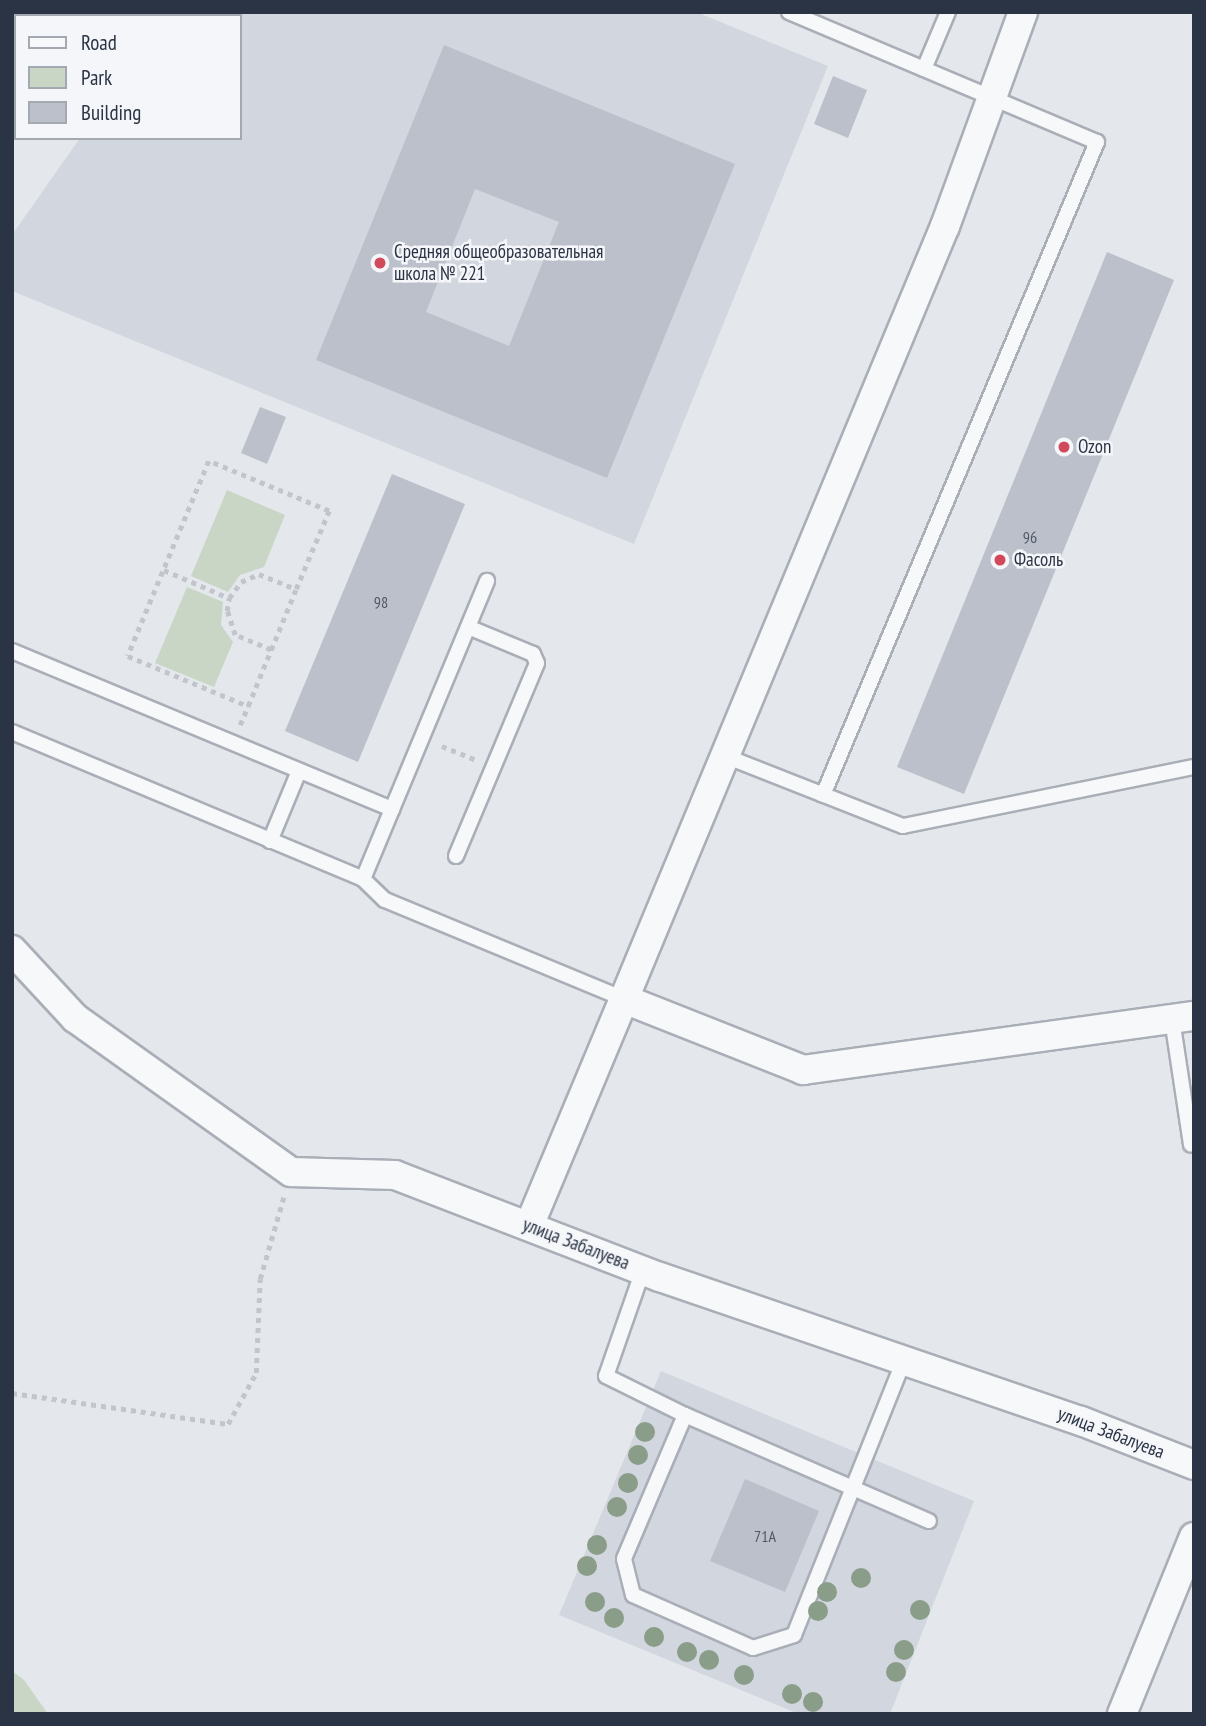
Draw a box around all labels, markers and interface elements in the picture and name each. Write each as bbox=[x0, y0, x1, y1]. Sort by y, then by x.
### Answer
legend bbox=[14, 14, 242, 140]
text: Road bbox=[81, 29, 117, 56]
text: Park bbox=[81, 64, 112, 91]
text: Building bbox=[81, 99, 141, 126]
place label: Средняя общеобразовательная школа № 221 bbox=[394, 241, 603, 285]
marker: Средняя общеобразовательная школа № 221 bbox=[372, 255, 388, 271]
place label: Ozon bbox=[1078, 436, 1111, 458]
marker: Ozon bbox=[1056, 439, 1072, 455]
house number: 96 bbox=[1023, 527, 1037, 547]
place label: Фасоль bbox=[1014, 549, 1063, 571]
marker: Фасоль bbox=[992, 552, 1008, 568]
house number: 98 bbox=[374, 592, 388, 612]
street label: улица Забалуева bbox=[519, 1213, 633, 1275]
street label: улица Забалуева bbox=[1054, 1402, 1168, 1464]
house number: 71А bbox=[754, 1526, 776, 1546]

